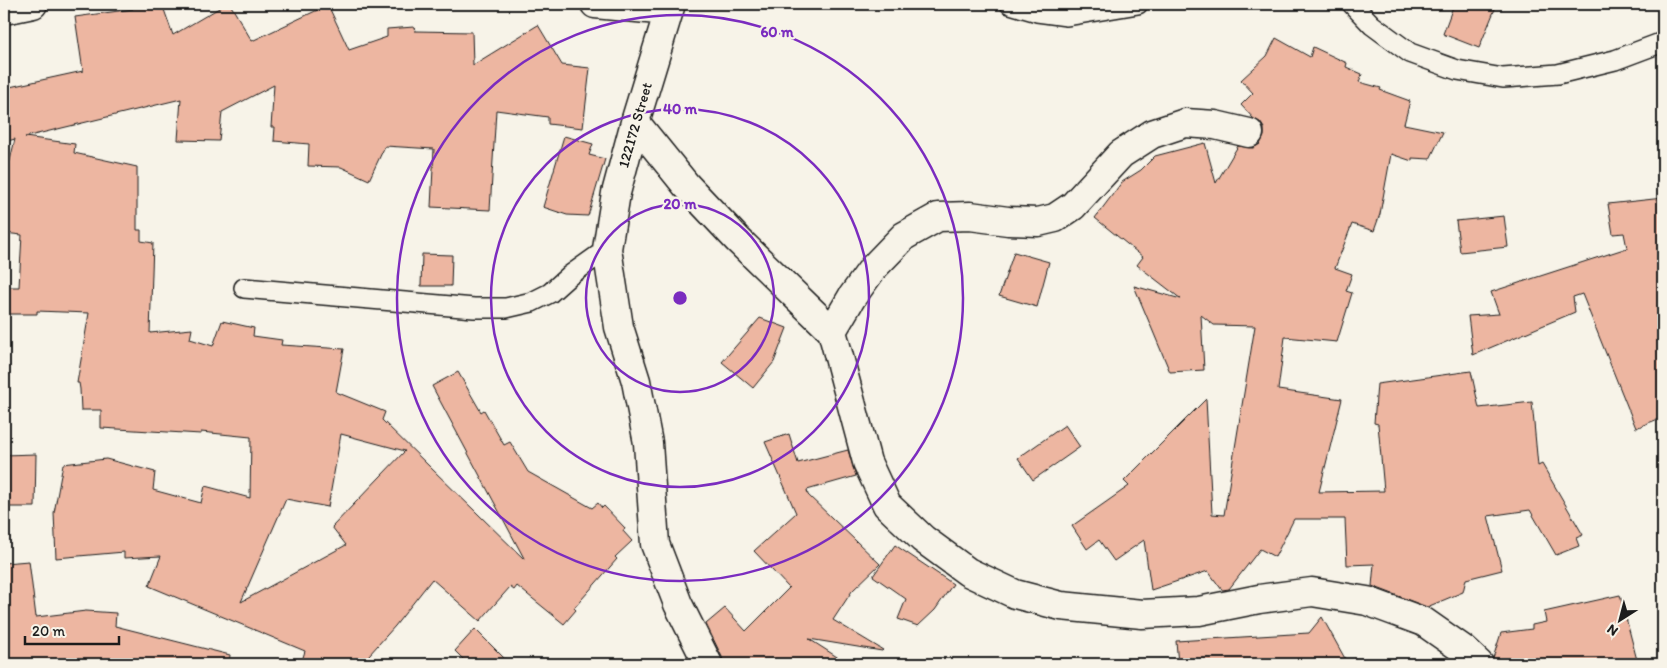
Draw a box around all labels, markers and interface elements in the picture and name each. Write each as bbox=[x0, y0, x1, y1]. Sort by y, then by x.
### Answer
text: 60 m bbox=[760, 23, 794, 41]
street label: 122172 Street bbox=[614, 80, 656, 170]
text: 40 m bbox=[663, 100, 698, 118]
text: 20 m bbox=[663, 195, 697, 213]
centre of rings bbox=[671, 289, 689, 307]
north arrow bbox=[1594, 596, 1644, 646]
scale bar bbox=[25, 613, 119, 645]
text: N bbox=[1604, 620, 1621, 640]
text: 20 m bbox=[32, 622, 66, 640]

